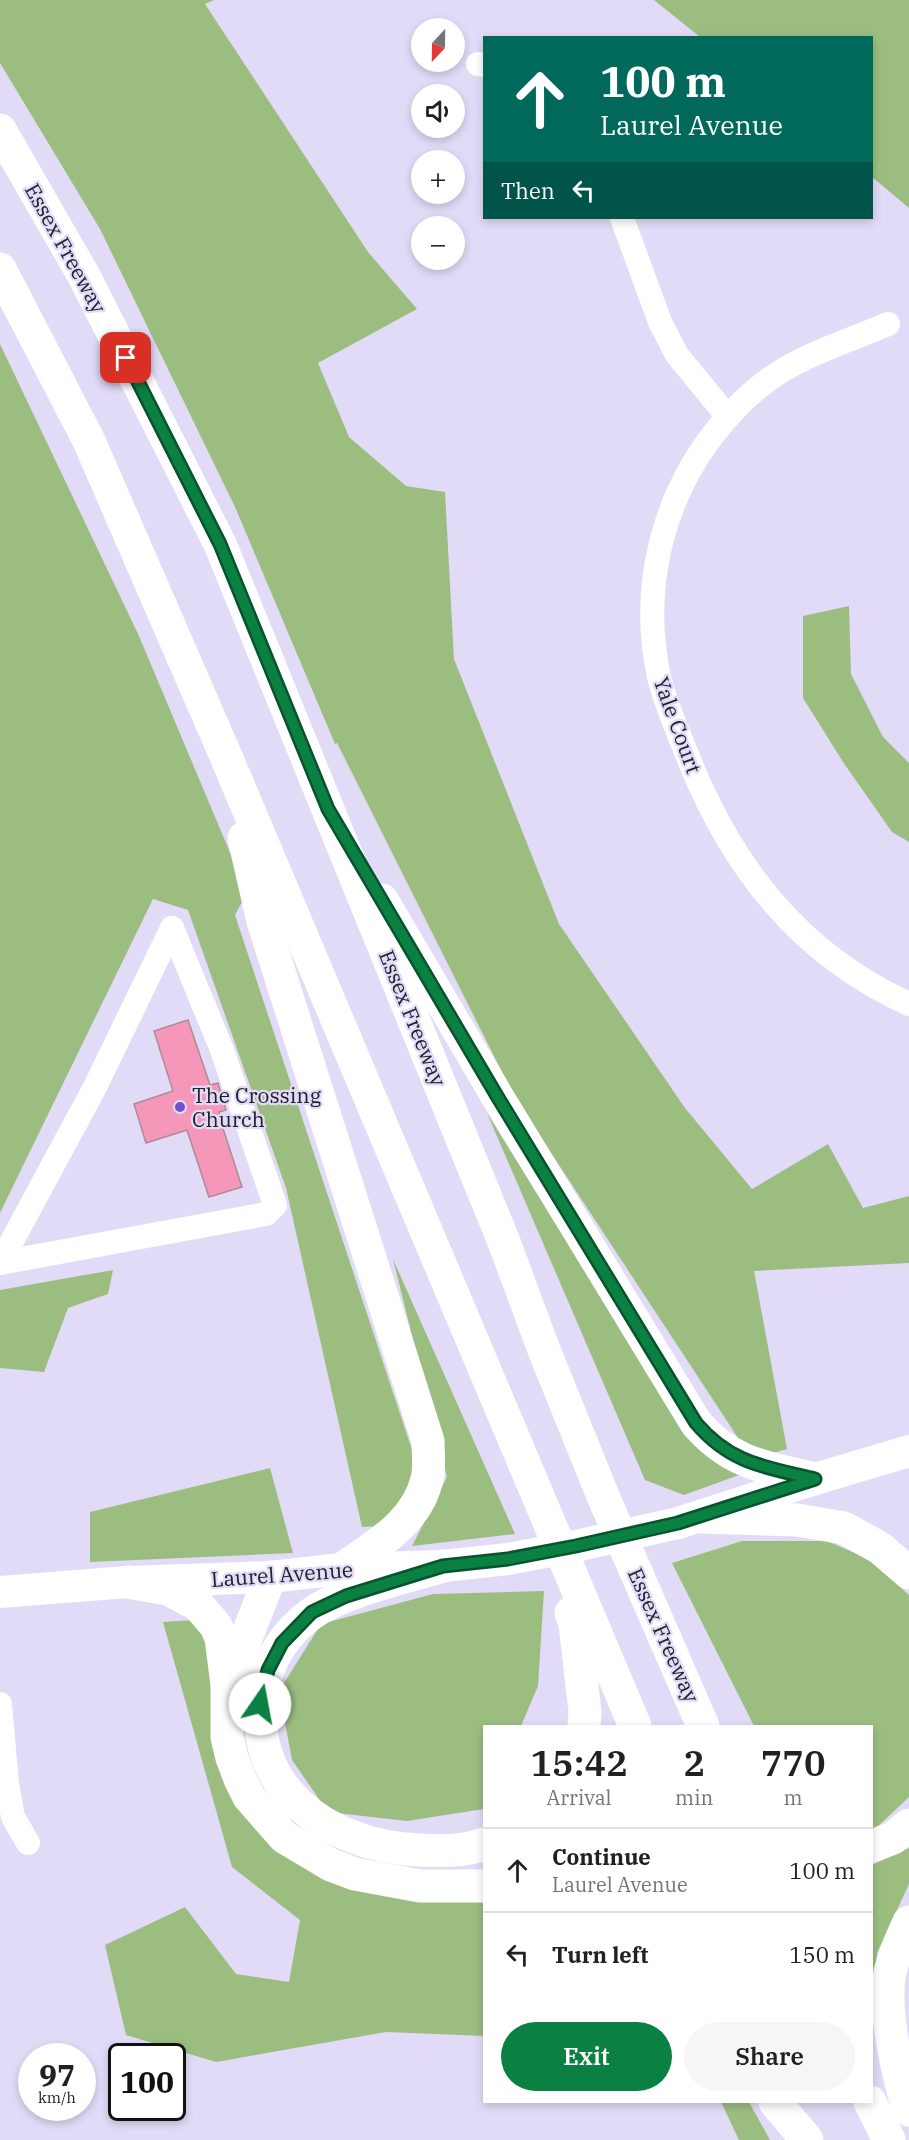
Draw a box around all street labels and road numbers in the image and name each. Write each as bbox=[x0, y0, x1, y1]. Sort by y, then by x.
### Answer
street label: Essex Freeway bbox=[19, 178, 114, 319]
street label: Yale Court bbox=[648, 673, 708, 777]
street label: Essex Freeway bbox=[373, 946, 453, 1091]
street label: Laurel Avenue bbox=[210, 1555, 354, 1593]
street label: Essex Freeway bbox=[622, 1563, 707, 1707]

